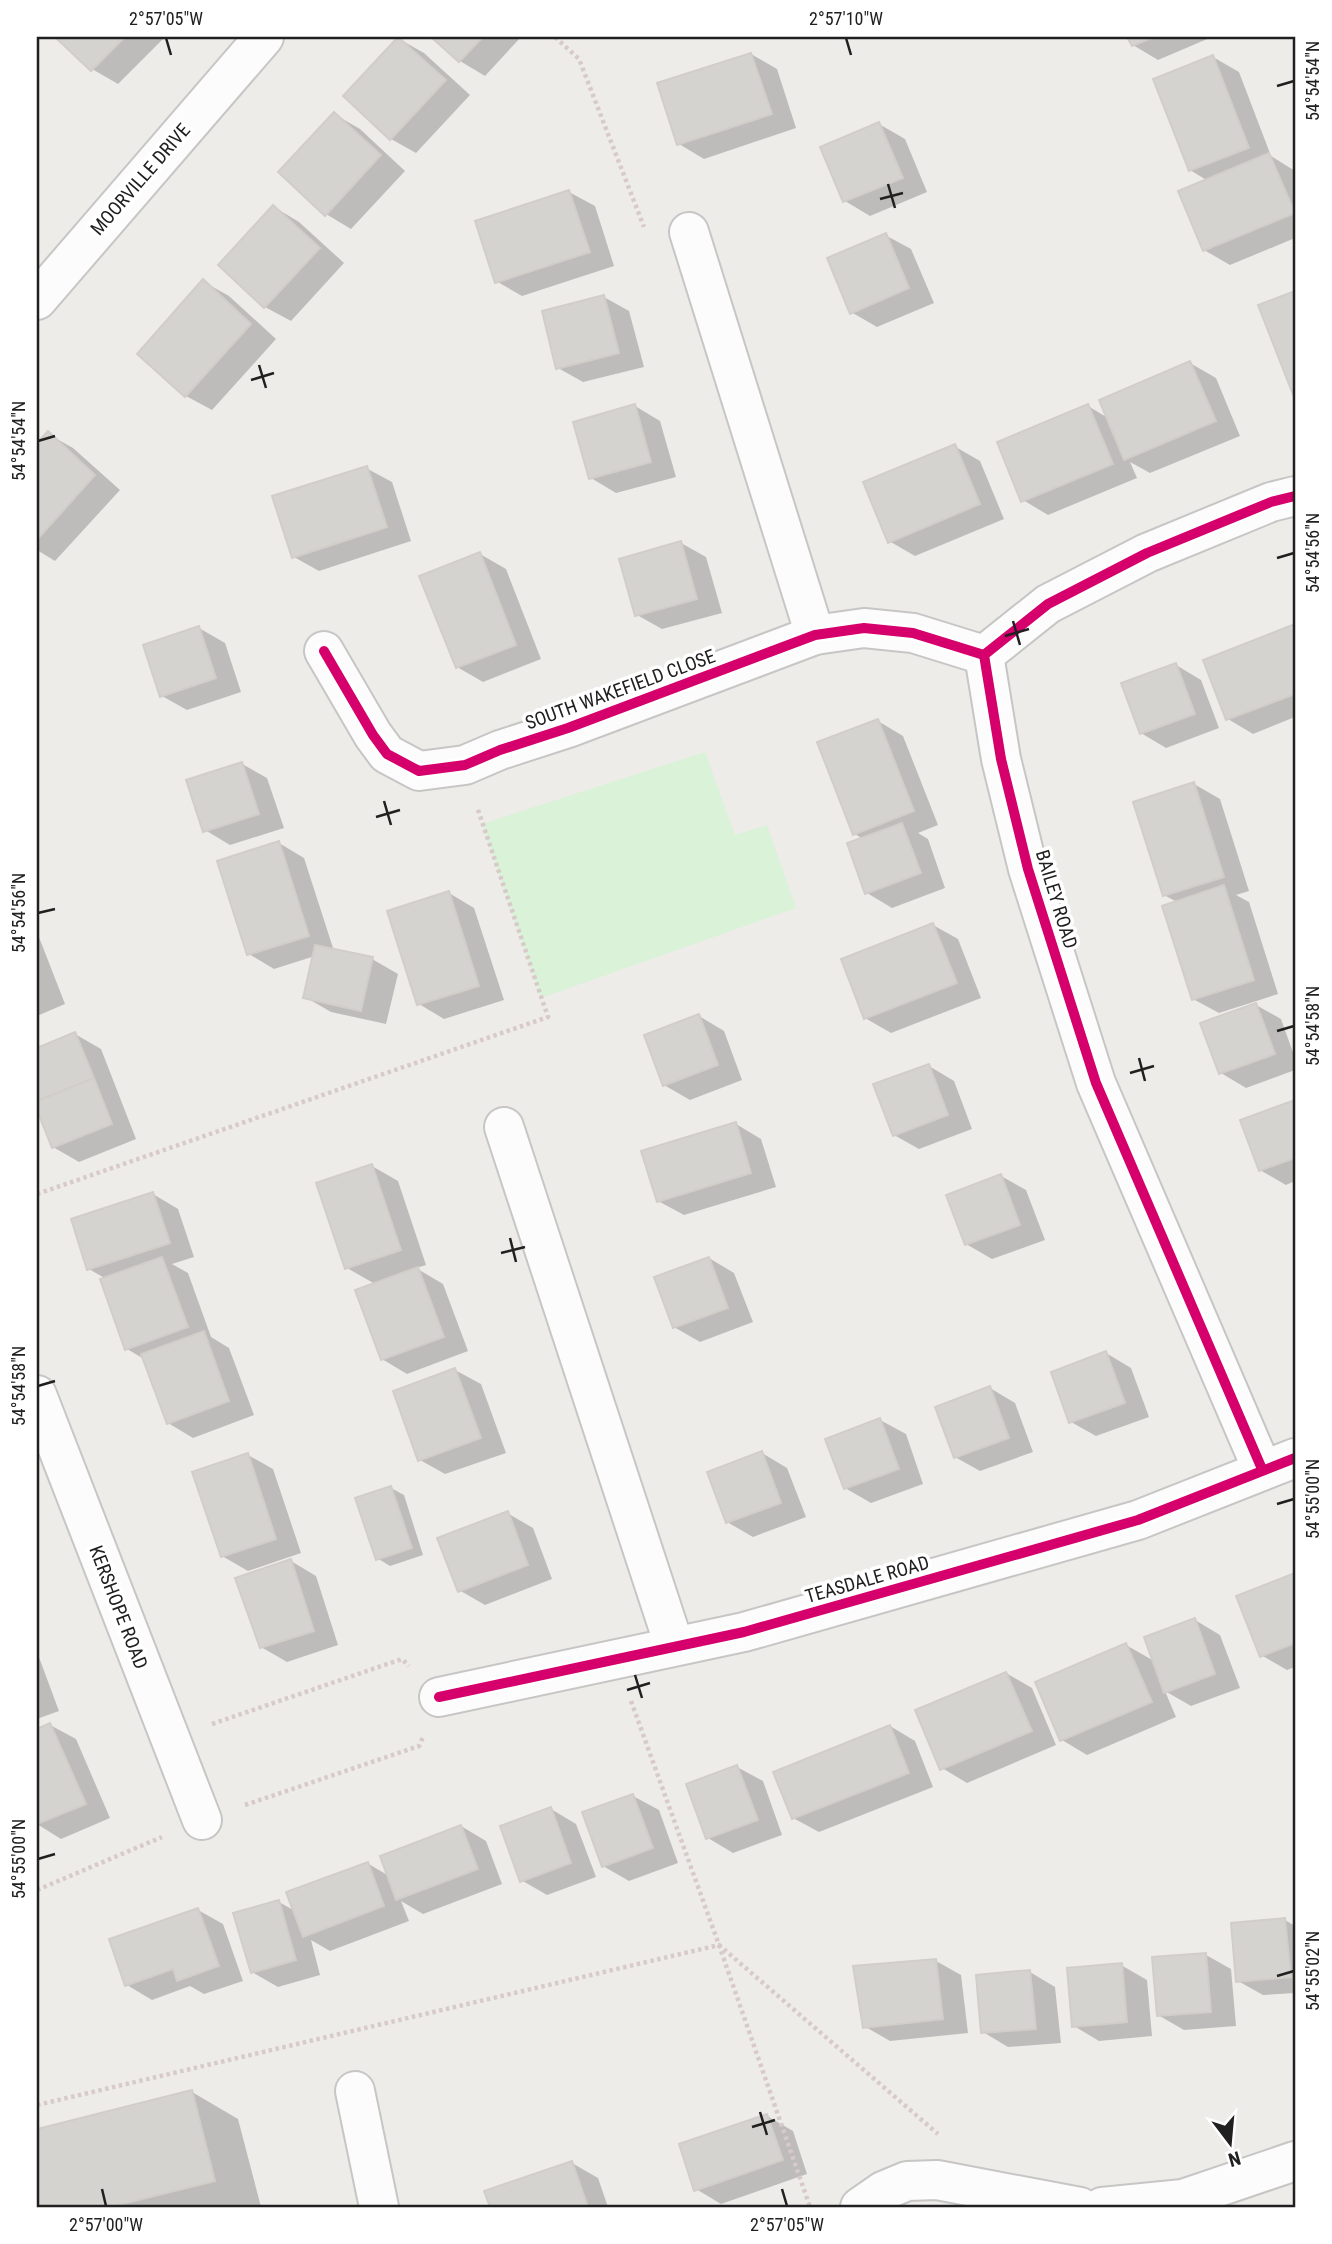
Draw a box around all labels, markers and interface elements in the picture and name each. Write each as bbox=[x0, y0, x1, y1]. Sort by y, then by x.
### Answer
text: 2°57'05"W bbox=[129, 8, 203, 29]
text: 2°57'10"W bbox=[809, 8, 883, 29]
text: 54°54'54"N bbox=[1302, 41, 1323, 121]
street label: MOORVILLE DRIVE bbox=[86, 119, 195, 240]
text: 54°54'54"N bbox=[8, 401, 29, 481]
text: 54°54'56"N bbox=[1302, 513, 1323, 593]
street label: SOUTH WAKEFIELD CLOSE bbox=[522, 644, 718, 735]
street label: BAILEY ROAD bbox=[1031, 847, 1082, 951]
text: 54°54'56"N bbox=[8, 873, 29, 953]
text: 54°54'58"N bbox=[1302, 986, 1323, 1066]
text: 54°54'58"N bbox=[8, 1346, 29, 1426]
text: 54°55'00"N bbox=[1302, 1459, 1323, 1539]
street label: KERSHOPE ROAD bbox=[84, 1542, 153, 1672]
street label: TEASDALE ROAD bbox=[803, 1551, 932, 1608]
text: 54°55'00"N bbox=[8, 1819, 29, 1899]
text: 54°55'02"N bbox=[1302, 1931, 1323, 2011]
north arrow bbox=[1196, 2108, 1266, 2178]
text: N bbox=[1226, 2146, 1243, 2172]
text: 2°57'00"W bbox=[69, 2214, 143, 2235]
text: 2°57'05"W bbox=[750, 2214, 824, 2235]

